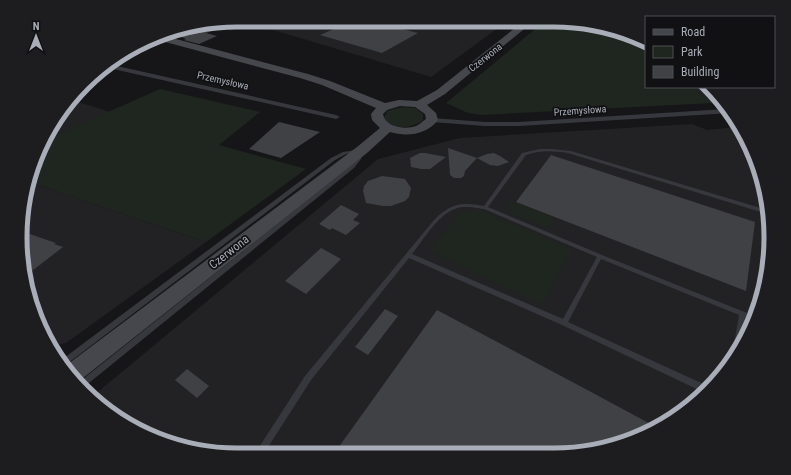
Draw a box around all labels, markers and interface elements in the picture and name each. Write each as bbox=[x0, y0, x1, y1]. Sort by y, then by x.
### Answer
north arrow bbox=[16, 16, 56, 56]
legend bbox=[645, 16, 775, 88]
text: N bbox=[33, 20, 40, 33]
text: Road bbox=[681, 25, 705, 39]
street label: Czerwona bbox=[467, 41, 504, 74]
text: Park bbox=[681, 45, 703, 59]
text: Building bbox=[681, 65, 719, 79]
street label: Przemysłowa bbox=[196, 69, 250, 92]
street label: Przemysłowa bbox=[553, 103, 607, 118]
street label: Czerwona bbox=[206, 232, 252, 272]

